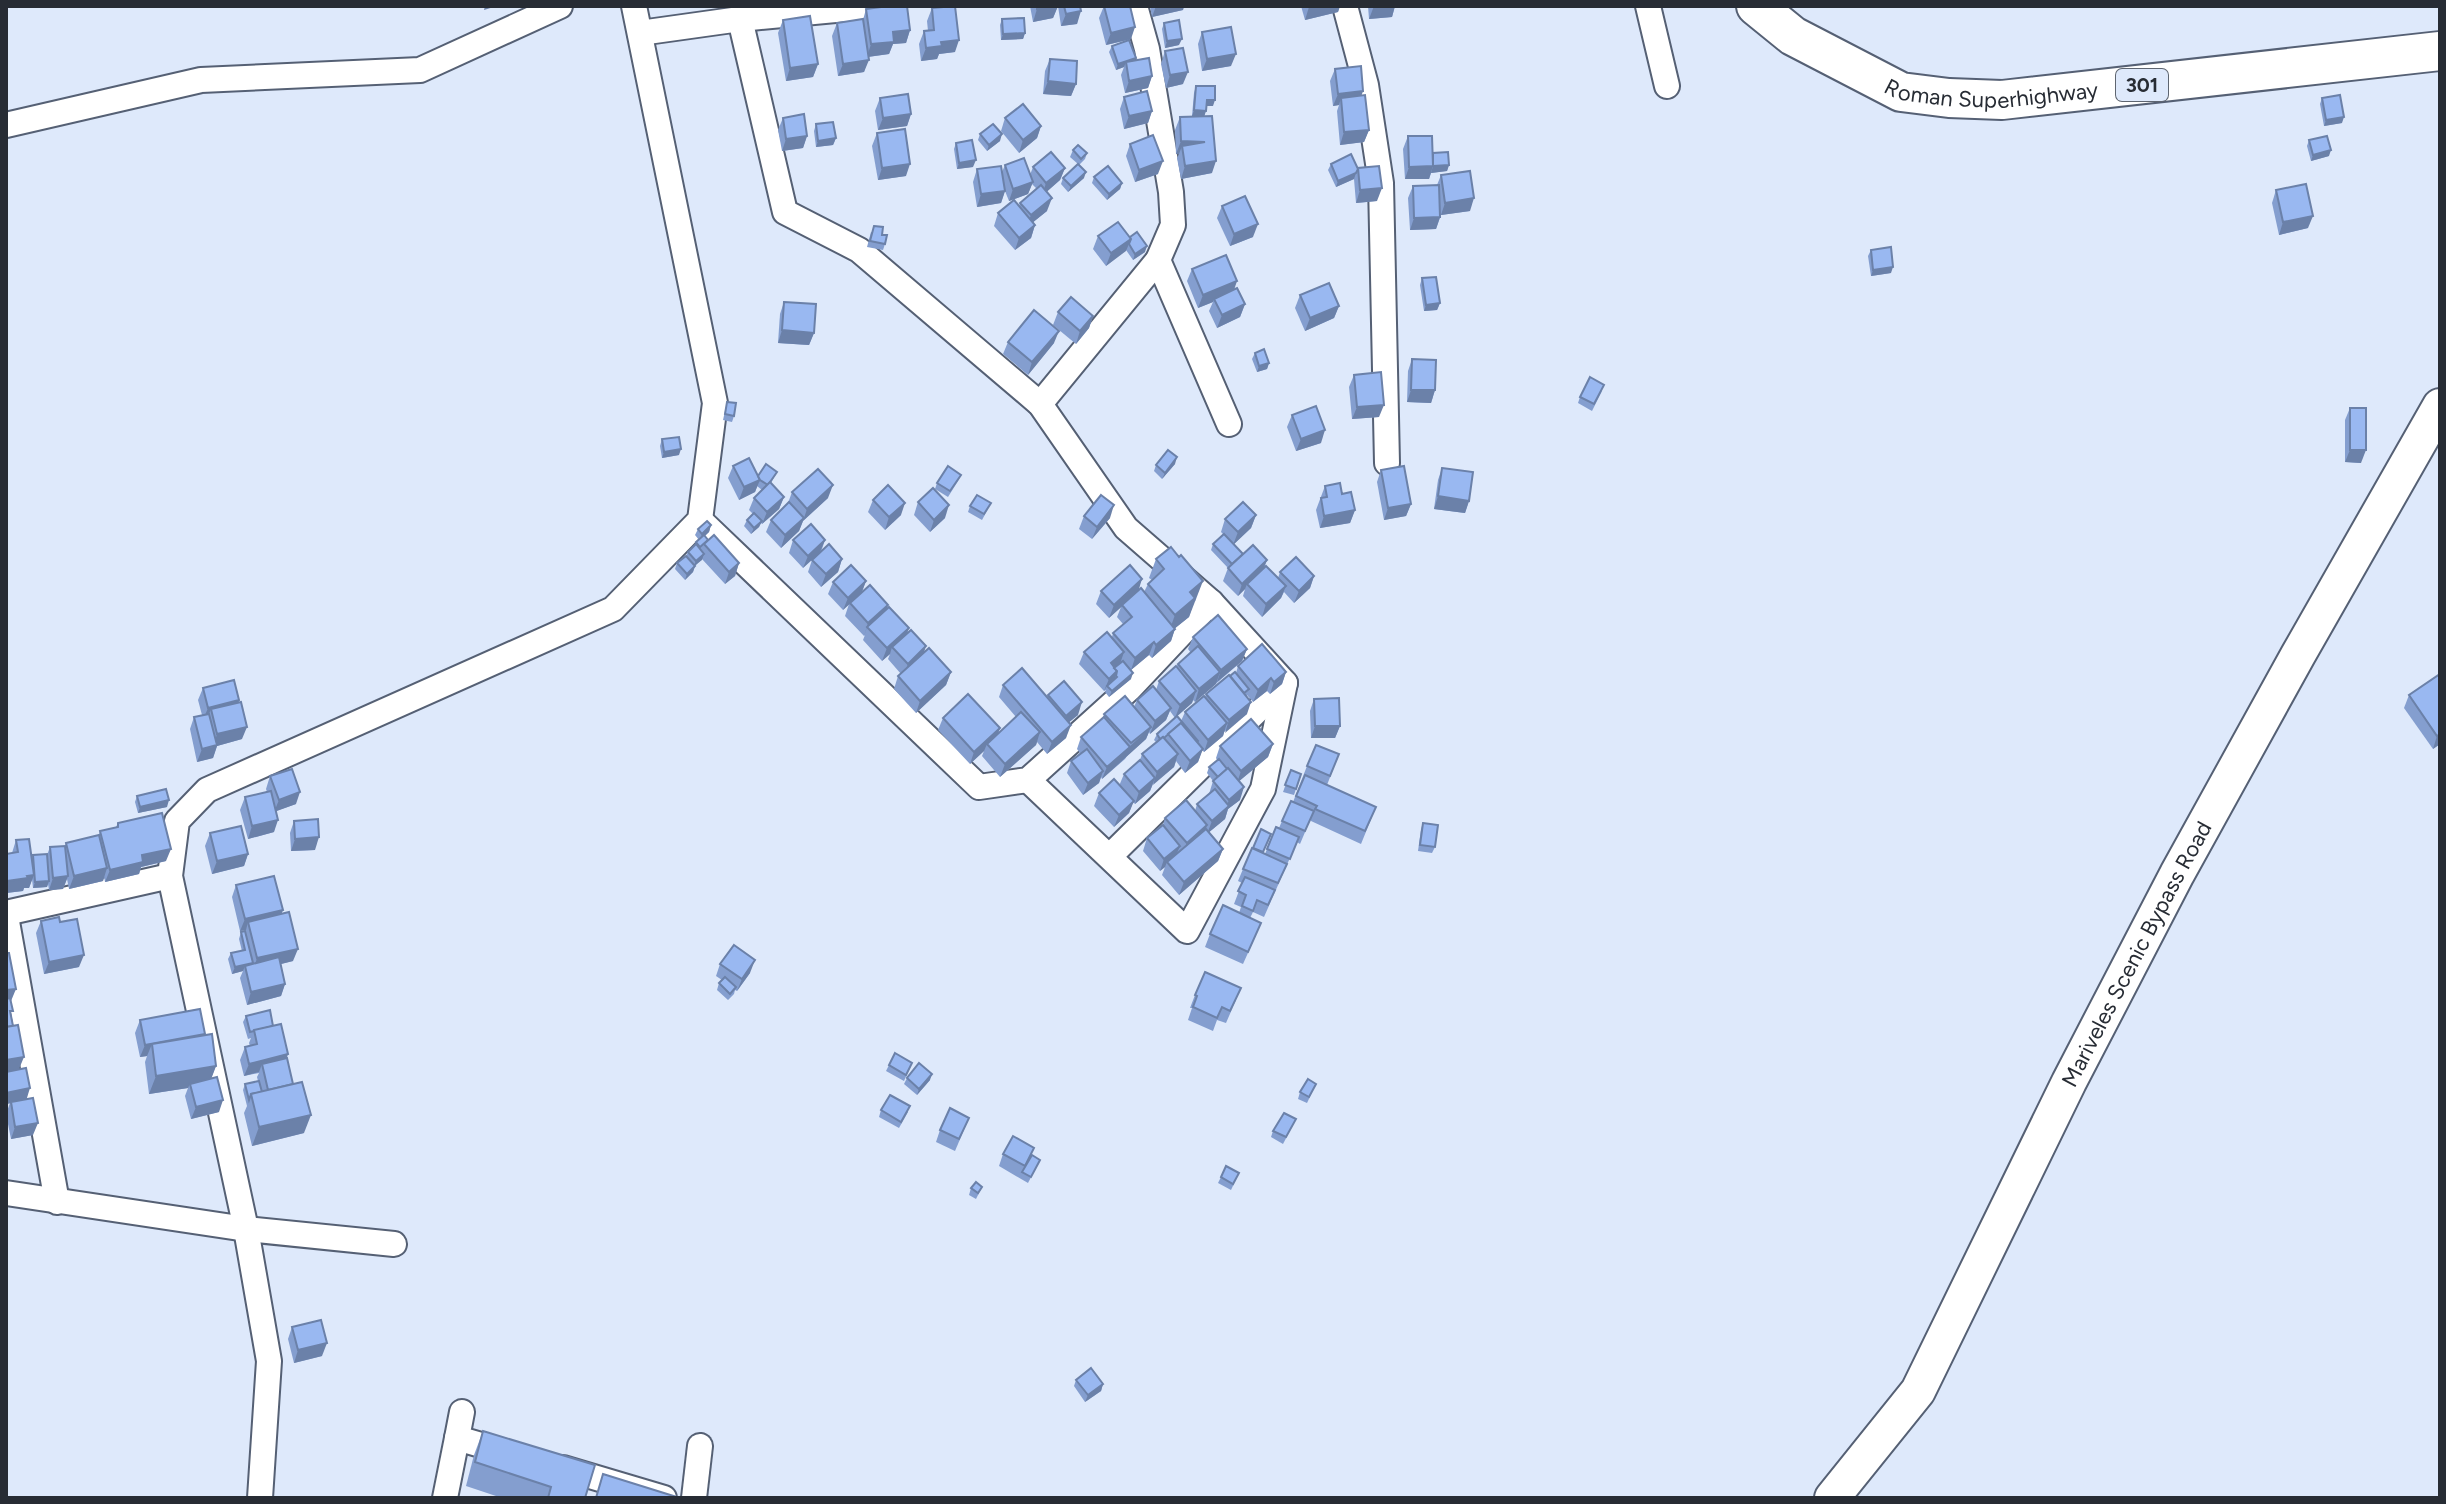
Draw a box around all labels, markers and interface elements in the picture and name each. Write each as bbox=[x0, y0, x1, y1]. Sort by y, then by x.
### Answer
road number: 301 bbox=[2116, 69, 2168, 101]
street label: Roman Superhighway bbox=[1880, 73, 2100, 114]
street label: Mariveles Scenic Bypass Road bbox=[2056, 816, 2218, 1091]

